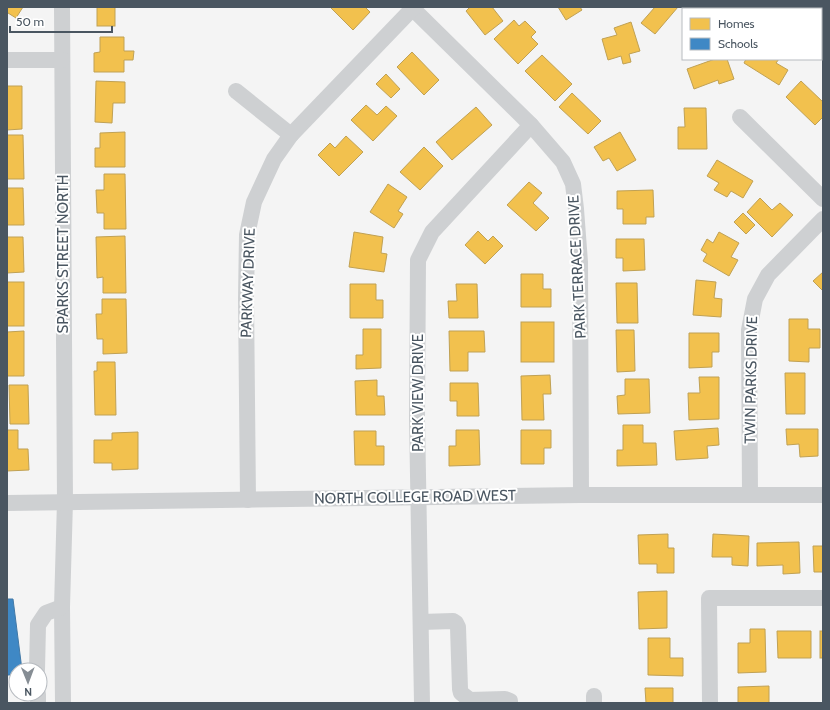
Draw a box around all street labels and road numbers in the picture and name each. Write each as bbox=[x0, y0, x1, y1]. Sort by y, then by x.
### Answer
street label: SPARKS STREET NORTH bbox=[54, 175, 72, 333]
street label: PARK TERRACE DRIVE bbox=[564, 195, 590, 339]
street label: PARKWAY DRIVE bbox=[237, 228, 259, 338]
street label: TWIN PARKS DRIVE bbox=[741, 316, 761, 444]
street label: PARK VIEW DRIVE bbox=[409, 334, 427, 452]
street label: NORTH COLLEGE ROAD WEST bbox=[314, 486, 516, 508]

